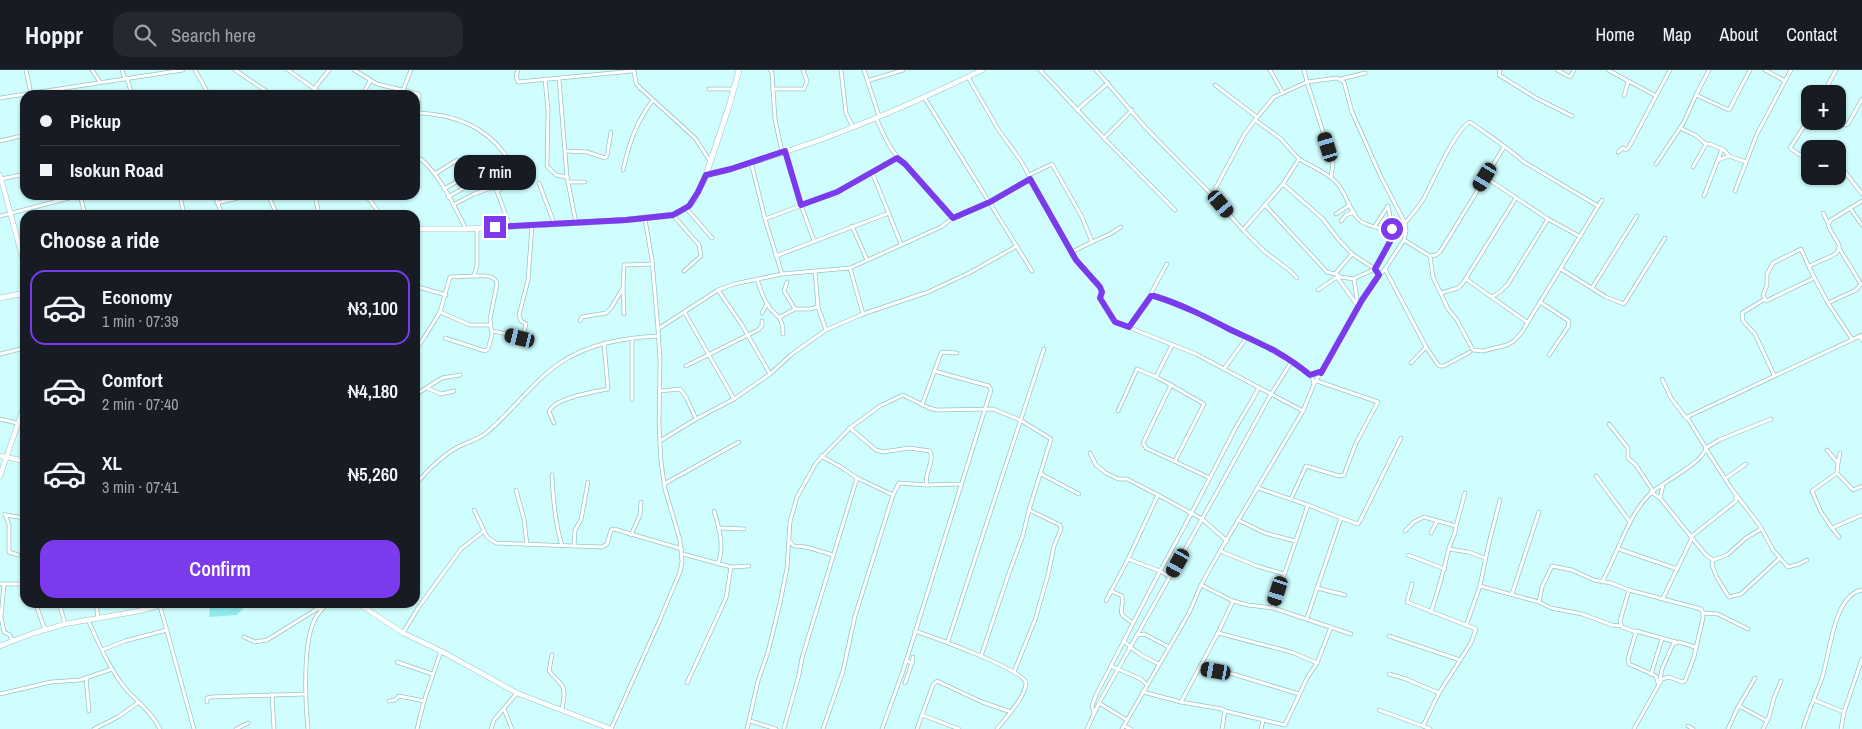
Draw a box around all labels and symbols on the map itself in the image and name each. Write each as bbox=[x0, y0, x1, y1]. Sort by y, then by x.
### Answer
car bbox=[1316, 130, 1339, 164]
callout: 7 min bbox=[454, 154, 536, 190]
car bbox=[1470, 160, 1499, 194]
car bbox=[1205, 188, 1236, 220]
route end bbox=[484, 216, 506, 238]
route start bbox=[1381, 218, 1403, 240]
car bbox=[503, 327, 536, 349]
car bbox=[1164, 546, 1191, 580]
car bbox=[1266, 574, 1289, 608]
car bbox=[1199, 661, 1232, 681]

